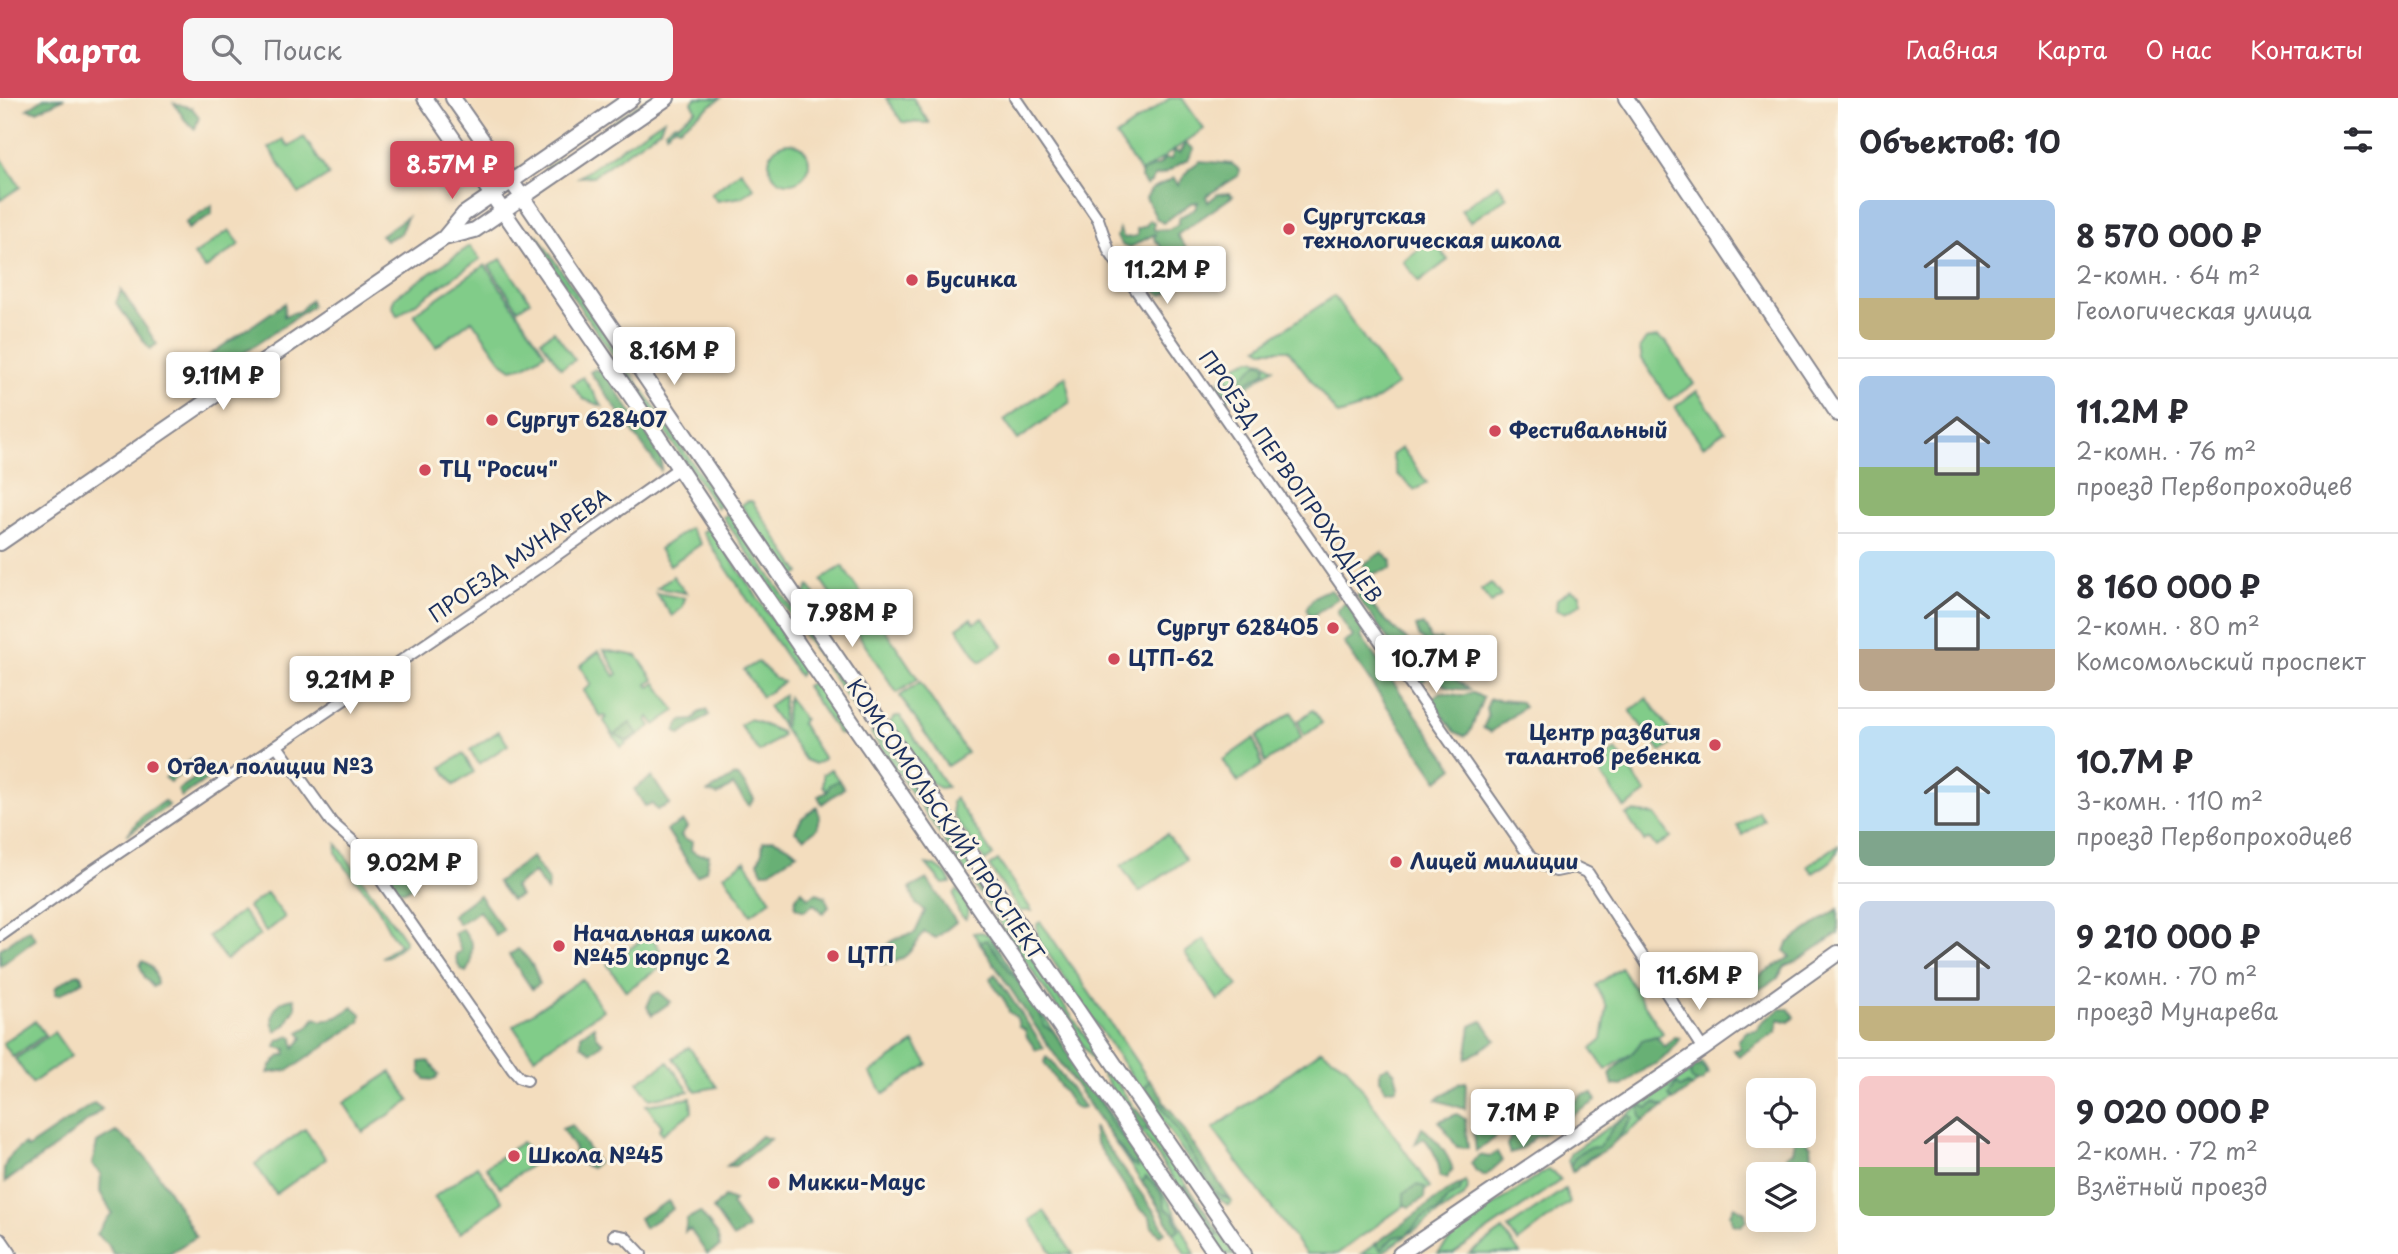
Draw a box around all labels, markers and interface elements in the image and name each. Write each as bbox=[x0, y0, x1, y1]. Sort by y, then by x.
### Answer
search box bbox=[183, 18, 673, 81]
text: Карта bbox=[35, 24, 141, 74]
icon: search bbox=[207, 30, 245, 68]
text: Поиск bbox=[263, 30, 342, 69]
text: Главная bbox=[1906, 31, 1999, 67]
text: Карта bbox=[2037, 31, 2107, 67]
text: О нас bbox=[2145, 31, 2212, 67]
text: Контакты bbox=[2250, 31, 2363, 67]
text: Объектов: 10 bbox=[1859, 118, 2061, 163]
icon: filters bbox=[2339, 121, 2377, 159]
pin: 8.57M ₽ bbox=[387, 141, 517, 201]
text: 8.57M ₽ bbox=[406, 146, 498, 181]
place label: Сургутская технологическая школа bbox=[1303, 199, 1561, 255]
text: 8 570 000 ₽ bbox=[2076, 212, 2262, 257]
marker: Сургутская технологическая школа bbox=[1281, 221, 1297, 237]
icon: home bbox=[1915, 228, 1999, 312]
pin: 11.2M ₽ bbox=[1102, 246, 1232, 306]
text: 11.2M ₽ bbox=[1124, 251, 1210, 286]
text: 2-комн. · 64 m² bbox=[2076, 257, 2260, 292]
place label: Бусинка bbox=[926, 262, 1017, 294]
marker: Бусинка bbox=[904, 272, 920, 288]
text: Геологическая улица bbox=[2076, 292, 2312, 327]
pin: 8.16M ₽ bbox=[609, 328, 739, 387]
text: 8.16M ₽ bbox=[629, 332, 719, 367]
street label: ПРОЕЗД ПЕРВОПРОХОДЦЕВ bbox=[1192, 343, 1391, 609]
pin: 9.11M ₽ bbox=[158, 352, 288, 412]
text: 9.11M ₽ bbox=[182, 357, 264, 392]
text: 11.2M ₽ bbox=[2076, 388, 2188, 433]
place label: Сургут 628407 bbox=[506, 402, 667, 434]
icon: home bbox=[1915, 404, 1999, 488]
marker: Сургут 628407 bbox=[484, 412, 500, 428]
place label: Фестивальный bbox=[1509, 413, 1668, 445]
marker: Фестивальный bbox=[1487, 423, 1503, 439]
text: 2-комн. · 76 m² bbox=[2076, 433, 2256, 468]
place label: ТЦ "Росич" bbox=[439, 452, 558, 484]
marker: ТЦ "Росич" bbox=[417, 462, 433, 478]
text: проезд Первопроходцев bbox=[2076, 468, 2352, 503]
street label: ПРОЕЗД МУНАРЕВА bbox=[421, 479, 616, 629]
text: 8 160 000 ₽ bbox=[2076, 563, 2260, 608]
icon: home bbox=[1915, 579, 1999, 663]
pin: 7.98M ₽ bbox=[787, 589, 917, 649]
text: 7.98M ₽ bbox=[807, 594, 897, 629]
text: 2-комн. · 80 m² bbox=[2076, 608, 2260, 643]
place label: Сургут 628405 bbox=[1156, 610, 1319, 642]
marker: Сургут 628405 bbox=[1325, 620, 1341, 636]
pin: 10.7M ₽ bbox=[1371, 636, 1501, 695]
text: 10.7M ₽ bbox=[1391, 640, 1481, 675]
place label: ЦТП-62 bbox=[1128, 641, 1214, 673]
text: Комсомольский проспект bbox=[2076, 643, 2366, 678]
marker: ЦТП-62 bbox=[1106, 651, 1122, 667]
pin: 9.21M ₽ bbox=[285, 656, 415, 716]
text: 9.21M ₽ bbox=[306, 661, 394, 696]
street label: КОМСОМОЛЬСКИЙ ПРОСПЕКТ bbox=[840, 672, 1054, 967]
place label: Центр развития талантов ребенка bbox=[1505, 715, 1701, 771]
marker: Центр развития талантов ребенка bbox=[1707, 737, 1723, 753]
text: 10.7M ₽ bbox=[2076, 738, 2193, 783]
place label: Отдел полиции №3 bbox=[167, 749, 374, 781]
icon: home bbox=[1915, 754, 1999, 838]
marker: Отдел полиции №3 bbox=[145, 759, 161, 775]
text: 3-комн. · 110 m² bbox=[2076, 783, 2263, 818]
text: проезд Первопроходцев bbox=[2076, 818, 2352, 853]
pin: 9.02M ₽ bbox=[349, 840, 479, 899]
text: 9.02M ₽ bbox=[366, 844, 462, 879]
place label: Лицей милиции bbox=[1410, 844, 1579, 876]
marker: Лицей милиции bbox=[1388, 854, 1404, 870]
text: 9 210 000 ₽ bbox=[2076, 913, 2260, 958]
place label: Начальная школа №45 корпус 2 bbox=[573, 916, 772, 972]
icon: home bbox=[1915, 929, 1999, 1013]
marker: Начальная школа №45 корпус 2 bbox=[551, 938, 567, 954]
place label: ЦТП bbox=[847, 938, 895, 970]
marker: ЦТП bbox=[825, 948, 841, 964]
pin: 11.6M ₽ bbox=[1634, 953, 1764, 1012]
text: 11.6M ₽ bbox=[1656, 957, 1742, 992]
text: 2-комн. · 70 m² bbox=[2076, 958, 2257, 993]
text: проезд Мунарева bbox=[2076, 993, 2278, 1028]
map controls bbox=[1746, 1078, 1816, 1232]
button: locate bbox=[1746, 1078, 1816, 1148]
text: 9 020 000 ₽ bbox=[2076, 1088, 2269, 1133]
pin: 7.1M ₽ bbox=[1466, 1090, 1580, 1149]
text: 7.1M ₽ bbox=[1487, 1094, 1559, 1129]
icon: home bbox=[1915, 1104, 1999, 1188]
text: 2-комн. · 72 m² bbox=[2076, 1133, 2258, 1168]
place label: Школа №45 bbox=[528, 1138, 664, 1170]
marker: Школа №45 bbox=[506, 1148, 522, 1164]
button: layers bbox=[1746, 1162, 1816, 1232]
place label: Микки-Маус bbox=[788, 1165, 926, 1197]
text: Взлётный проезд bbox=[2076, 1168, 2268, 1203]
marker: Микки-Маус bbox=[766, 1175, 782, 1191]

